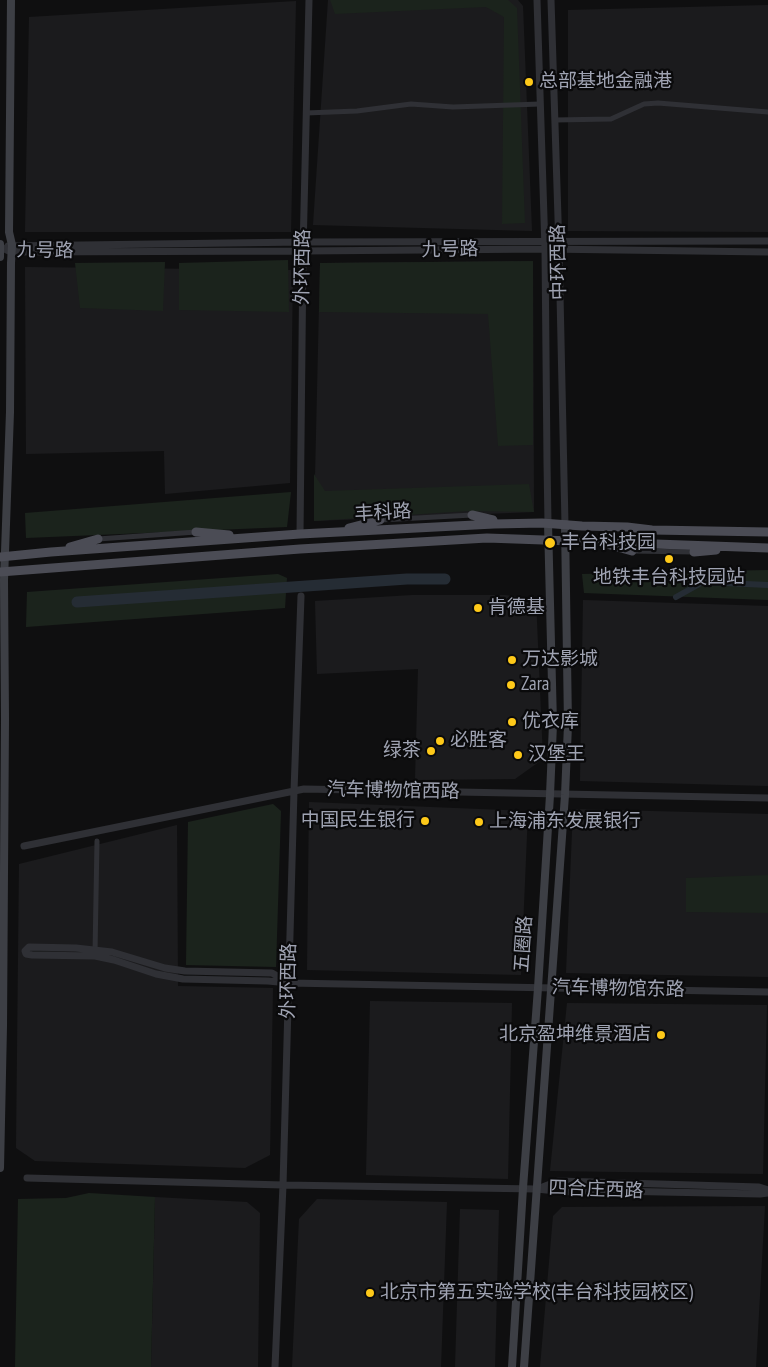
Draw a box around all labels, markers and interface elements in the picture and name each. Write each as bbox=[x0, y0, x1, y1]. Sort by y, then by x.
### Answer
place label: 总部基地金融港 bbox=[539, 71, 672, 93]
marker: 总部基地金融港 bbox=[523, 76, 535, 88]
street label: 中环西路 bbox=[547, 224, 571, 300]
street label: 外环西路 bbox=[291, 229, 315, 305]
street label: 九号路 bbox=[421, 238, 479, 262]
street label: 九号路 bbox=[16, 239, 74, 263]
street label: 丰科路 bbox=[354, 500, 412, 526]
place label: 丰台科技园 bbox=[561, 532, 656, 554]
marker: 丰台科技园 bbox=[543, 536, 557, 550]
marker: 地铁丰台科技园站 bbox=[663, 553, 675, 565]
place label: 地铁丰台科技园站 bbox=[593, 567, 745, 589]
place label: 肯德基 bbox=[488, 597, 545, 619]
marker: 肯德基 bbox=[472, 602, 484, 614]
place label: 万达影城 bbox=[522, 649, 598, 671]
marker: 万达影城 bbox=[506, 654, 518, 666]
place label: Zara bbox=[521, 674, 549, 696]
marker: Zara bbox=[505, 679, 517, 691]
place label: 优衣库 bbox=[522, 711, 579, 733]
marker: 优衣库 bbox=[506, 716, 518, 728]
place label: 必胜客 bbox=[450, 730, 507, 752]
marker: 必胜客 bbox=[434, 735, 446, 747]
place label: 绿茶 bbox=[383, 740, 421, 762]
place label: 汉堡王 bbox=[528, 744, 585, 766]
marker: 绿茶 bbox=[425, 745, 437, 757]
marker: 汉堡王 bbox=[512, 749, 524, 761]
street label: 汽车博物馆西路 bbox=[326, 778, 460, 804]
place label: 中国民生银行 bbox=[301, 810, 415, 832]
place label: 上海浦东发展银行 bbox=[489, 811, 641, 833]
marker: 中国民生银行 bbox=[419, 815, 431, 827]
marker: 上海浦东发展银行 bbox=[473, 816, 485, 828]
street label: 五圈路 bbox=[511, 915, 537, 973]
street label: 外环西路 bbox=[277, 943, 301, 1019]
street label: 汽车博物馆东路 bbox=[551, 976, 685, 1002]
place label: 北京盈坤维景酒店 bbox=[499, 1024, 651, 1046]
marker: 北京盈坤维景酒店 bbox=[655, 1029, 667, 1041]
street label: 四合庄西路 bbox=[548, 1177, 644, 1203]
place label: 北京市第五实验学校(丰台科技园校区) bbox=[380, 1282, 693, 1304]
marker: 北京市第五实验学校(丰台科技园校区) bbox=[364, 1287, 376, 1299]

